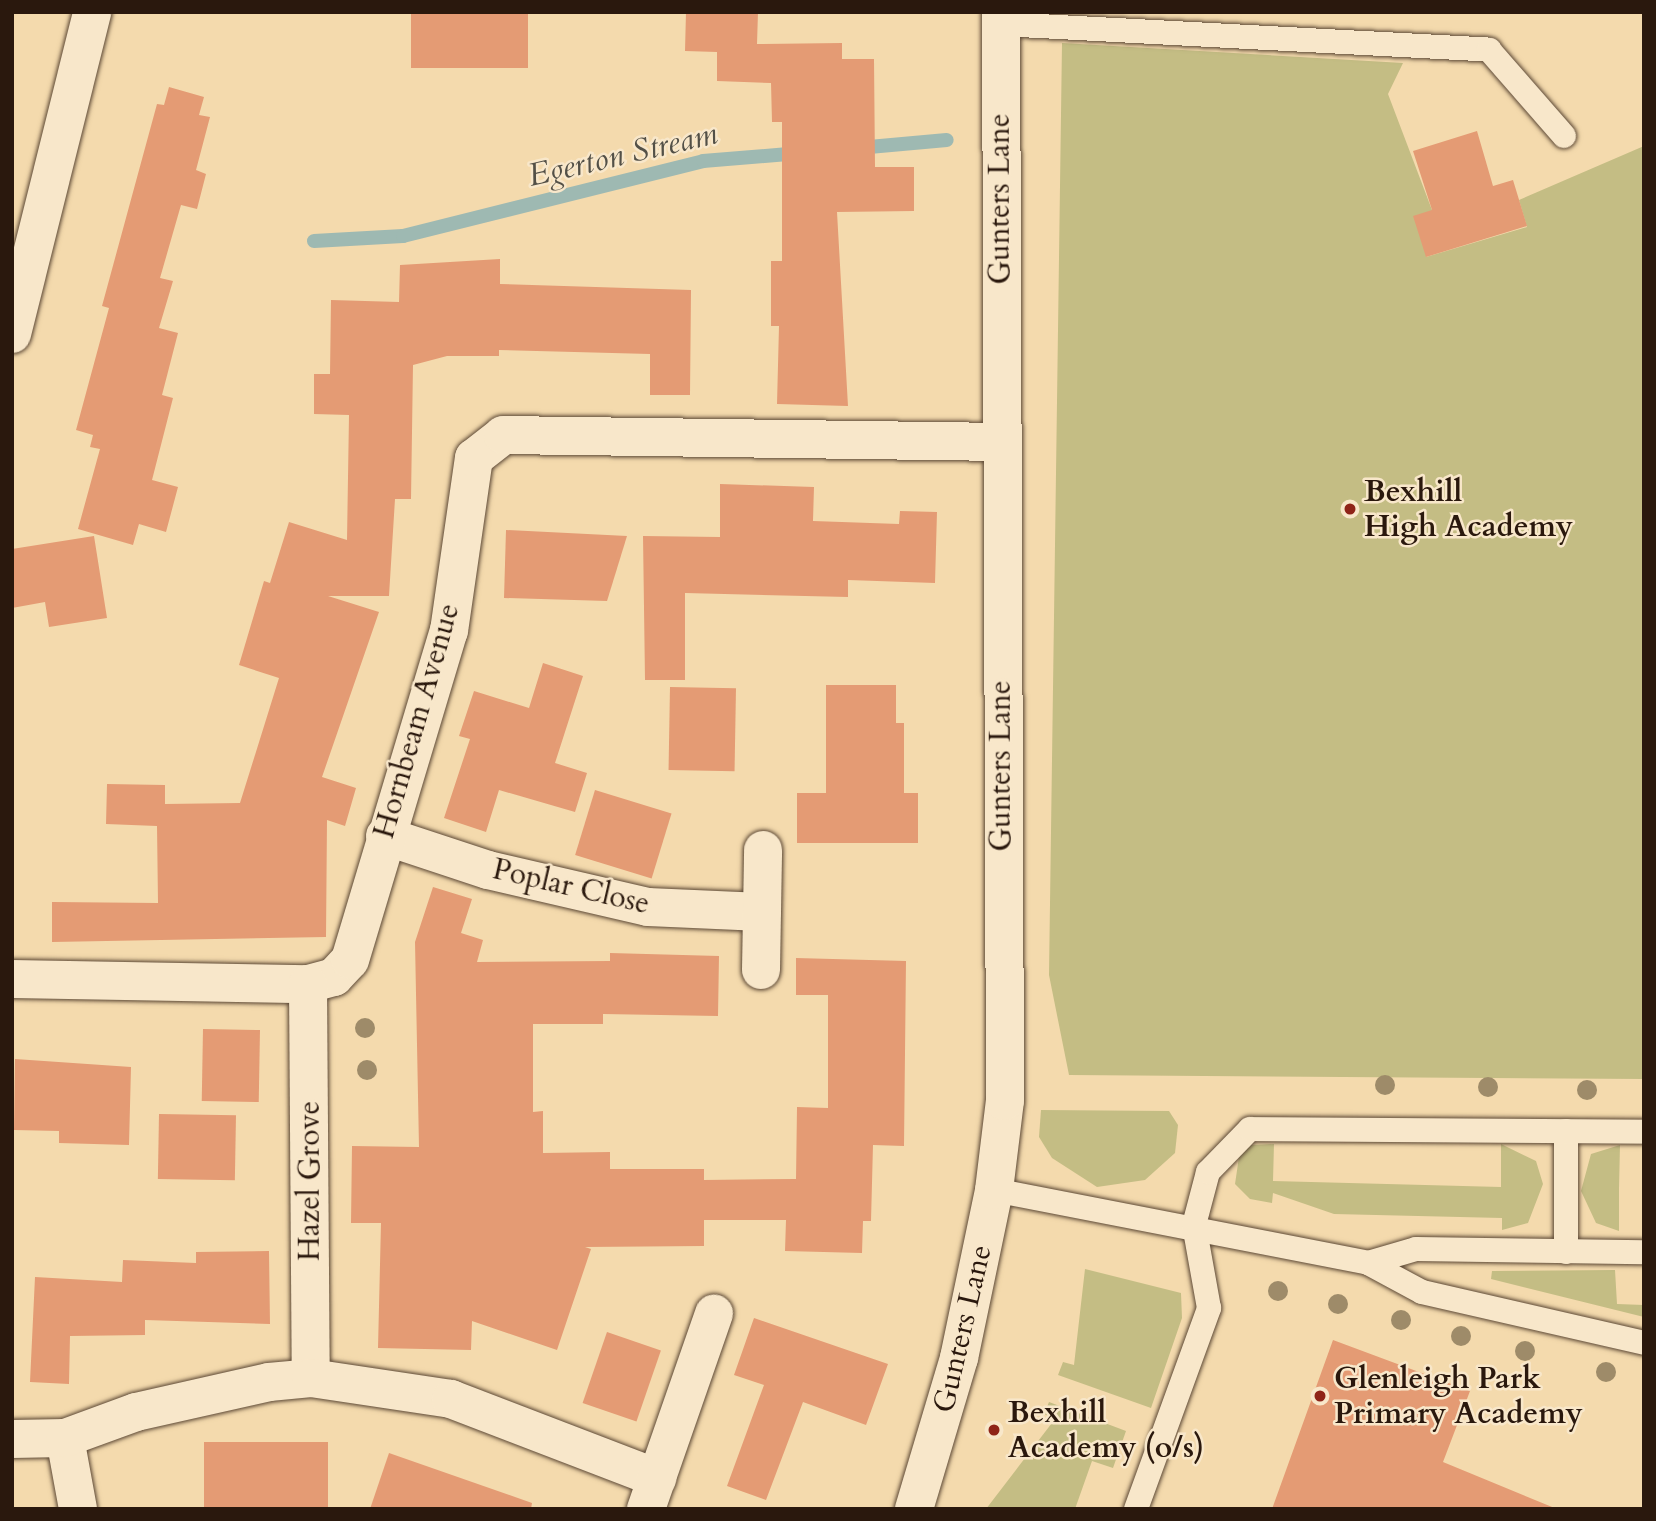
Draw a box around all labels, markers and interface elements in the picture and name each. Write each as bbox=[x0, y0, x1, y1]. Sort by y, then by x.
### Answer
street label: Gunters Lane bbox=[982, 113, 1018, 285]
water label: Egerton Stream bbox=[525, 115, 721, 195]
place label: Bexhill High Academy bbox=[1364, 474, 1573, 544]
marker: Bexhill High Academy bbox=[1342, 501, 1358, 517]
street label: Hornbeam Avenue bbox=[366, 599, 468, 843]
street label: Gunters Lane bbox=[983, 680, 1019, 852]
street label: Poplar Close bbox=[489, 851, 653, 923]
street label: Hazel Grove bbox=[292, 1101, 328, 1261]
street label: Gunters Lane bbox=[926, 1242, 1000, 1416]
place label: Glenleigh Park Primary Academy bbox=[1334, 1361, 1583, 1432]
marker: Glenleigh Park Primary Academy bbox=[1312, 1388, 1328, 1404]
place label: Bexhill Academy (o/s) bbox=[1008, 1395, 1204, 1466]
marker: Bexhill Academy (o/s) bbox=[986, 1422, 1002, 1438]

